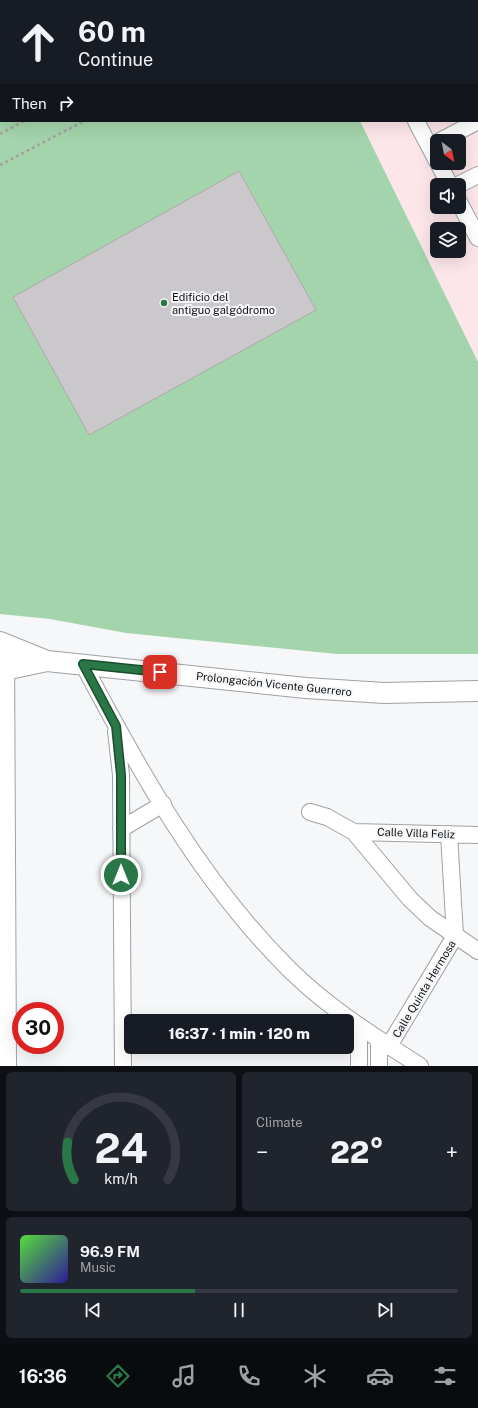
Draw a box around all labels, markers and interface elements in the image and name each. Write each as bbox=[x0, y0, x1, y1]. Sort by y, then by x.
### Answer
text: 60 m bbox=[78, 15, 146, 48]
icon: ahead bbox=[12, 16, 64, 68]
text: Continue bbox=[78, 49, 153, 70]
icon: right bbox=[55, 92, 77, 114]
text: Then bbox=[12, 95, 47, 112]
north arrow bbox=[430, 134, 466, 170]
map controls bbox=[430, 134, 466, 258]
button: sound bbox=[430, 178, 466, 214]
button: layers bbox=[430, 222, 466, 258]
place label: Edificio del antiguo galgódromo bbox=[172, 291, 275, 316]
marker: Edificio del antiguo galgódromo bbox=[159, 298, 169, 308]
pin bbox=[143, 655, 177, 689]
icon: arrive bbox=[149, 661, 171, 683]
street label: Prolongación Vicente Guerrero bbox=[195, 670, 353, 698]
street label: Calle Villa Feliz bbox=[377, 826, 455, 840]
position arrow bbox=[100, 854, 142, 896]
street label: Calle Quinta Hermosa bbox=[390, 938, 458, 1040]
speed limit sign: 30 bbox=[12, 1002, 64, 1054]
text: 16:37 · 1 min · 120 m bbox=[168, 1025, 310, 1042]
text: Climate bbox=[256, 1115, 303, 1130]
text: 24 bbox=[94, 1122, 148, 1171]
text: 22° bbox=[330, 1134, 384, 1170]
text: − bbox=[256, 1139, 268, 1165]
text: + bbox=[446, 1139, 458, 1165]
text: km/h bbox=[104, 1169, 138, 1186]
text: 96.9 FM bbox=[80, 1243, 140, 1260]
text: Music bbox=[80, 1260, 116, 1275]
icon: previous bbox=[82, 1299, 104, 1321]
icon: pause bbox=[228, 1299, 250, 1321]
icon: next bbox=[374, 1299, 396, 1321]
icon: directions bbox=[104, 1362, 132, 1390]
icon: music bbox=[170, 1362, 198, 1390]
icon: phone bbox=[235, 1362, 263, 1390]
icon: climate bbox=[301, 1362, 329, 1390]
icon: car bbox=[366, 1362, 394, 1390]
icon: filters bbox=[431, 1362, 459, 1390]
text: 16:36 bbox=[19, 1366, 67, 1387]

